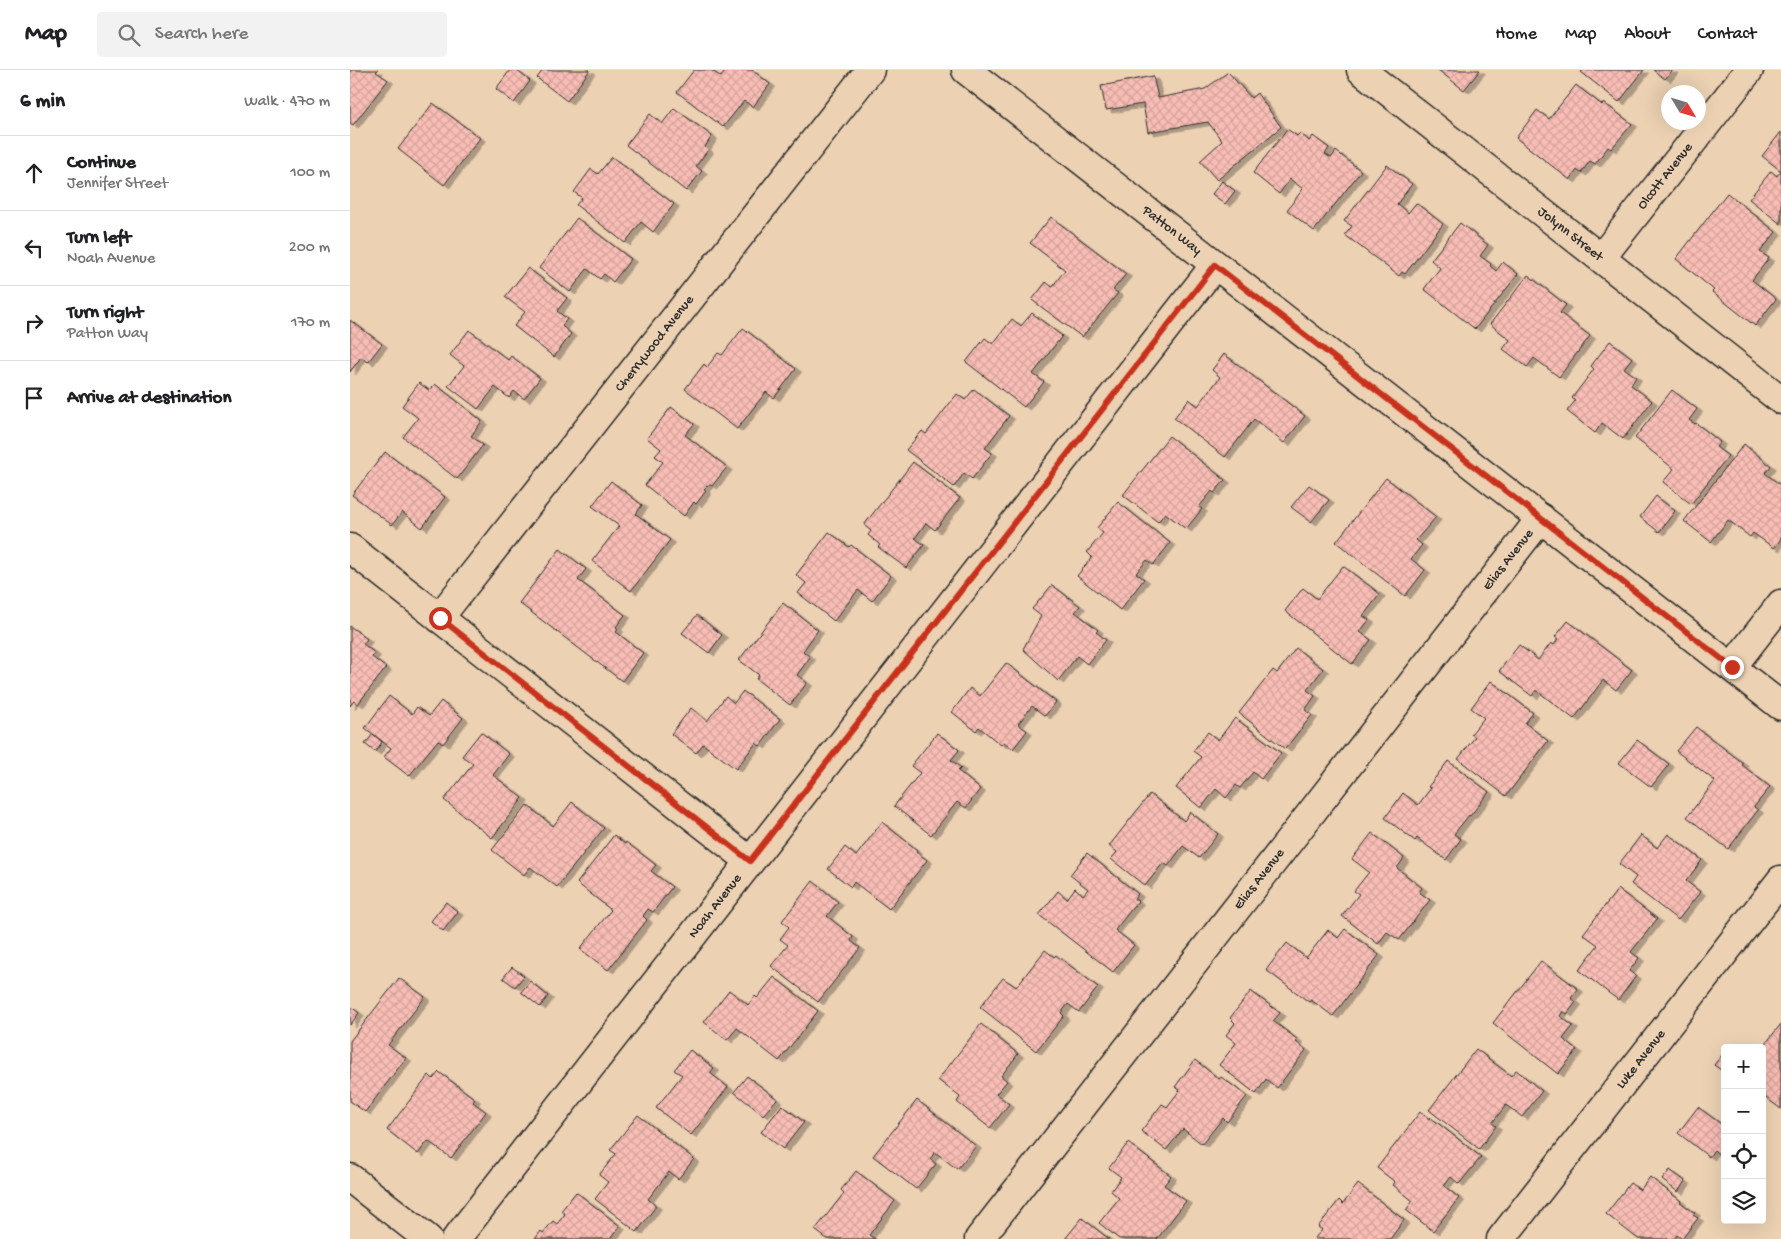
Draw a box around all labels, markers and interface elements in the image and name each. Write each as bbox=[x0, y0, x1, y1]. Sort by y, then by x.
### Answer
search box bbox=[97, 12, 447, 57]
text: Map bbox=[25, 20, 67, 49]
icon: search bbox=[115, 21, 143, 49]
text: Search here bbox=[155, 23, 248, 46]
text: Home bbox=[1495, 24, 1537, 45]
text: Map bbox=[1565, 24, 1596, 45]
text: About bbox=[1624, 24, 1670, 45]
text: Contact bbox=[1698, 24, 1756, 45]
north arrow bbox=[1661, 85, 1706, 130]
text: 6 min bbox=[20, 90, 65, 115]
text: Walk · 470 m bbox=[244, 93, 330, 112]
street label: Olcott Avenue bbox=[1634, 139, 1697, 213]
text: Continue bbox=[67, 152, 136, 175]
icon: ahead bbox=[20, 159, 48, 187]
text: 100 m bbox=[290, 164, 330, 183]
text: Jennifer Street bbox=[67, 175, 168, 194]
street label: Patton Way bbox=[1138, 201, 1205, 259]
street label: Jolynn Street bbox=[1534, 203, 1607, 266]
text: Turn left bbox=[67, 227, 131, 250]
icon: left bbox=[20, 234, 48, 262]
text: 200 m bbox=[289, 239, 330, 258]
text: Noah Avenue bbox=[67, 250, 155, 269]
street label: Cherrywood Avenue bbox=[612, 291, 698, 395]
text: Turn right bbox=[67, 302, 143, 325]
icon: right bbox=[20, 309, 48, 337]
text: 170 m bbox=[291, 314, 330, 333]
text: Patton Way bbox=[67, 325, 148, 344]
icon: arrive bbox=[20, 384, 48, 412]
text: Arrive at destination bbox=[67, 387, 231, 410]
street label: Elias Avenue bbox=[1479, 525, 1538, 594]
route start bbox=[429, 607, 452, 630]
route end bbox=[1721, 656, 1744, 679]
street label: Elias Avenue bbox=[1230, 845, 1289, 913]
street label: Noah Avenue bbox=[685, 870, 746, 942]
street label: Luke Avenue bbox=[1613, 1026, 1670, 1092]
map controls bbox=[1721, 1044, 1766, 1224]
button: + bbox=[1721, 1044, 1766, 1089]
button: − bbox=[1721, 1089, 1766, 1134]
button: locate bbox=[1721, 1134, 1766, 1179]
button: layers bbox=[1721, 1179, 1766, 1224]

